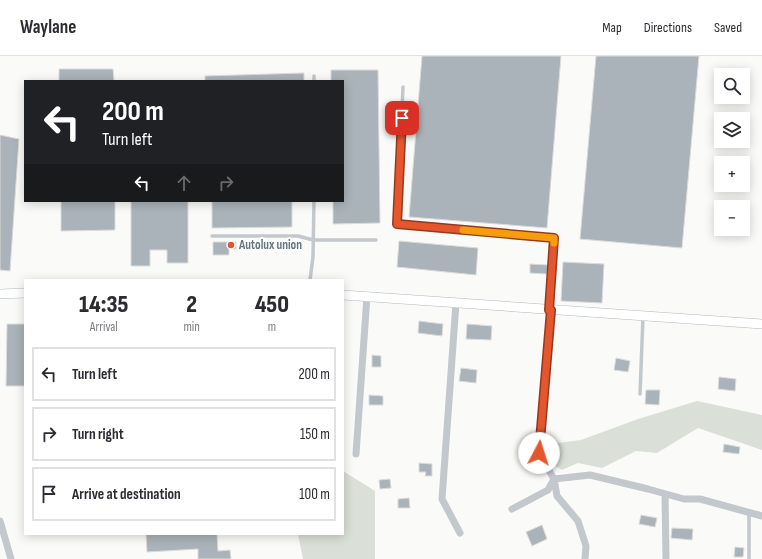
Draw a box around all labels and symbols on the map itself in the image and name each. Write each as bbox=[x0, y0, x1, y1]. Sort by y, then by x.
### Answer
pin bbox=[385, 101, 419, 135]
place label: Autolux union bbox=[238, 237, 302, 253]
marker: Autolux union bbox=[226, 240, 236, 250]
position arrow bbox=[518, 432, 560, 474]

